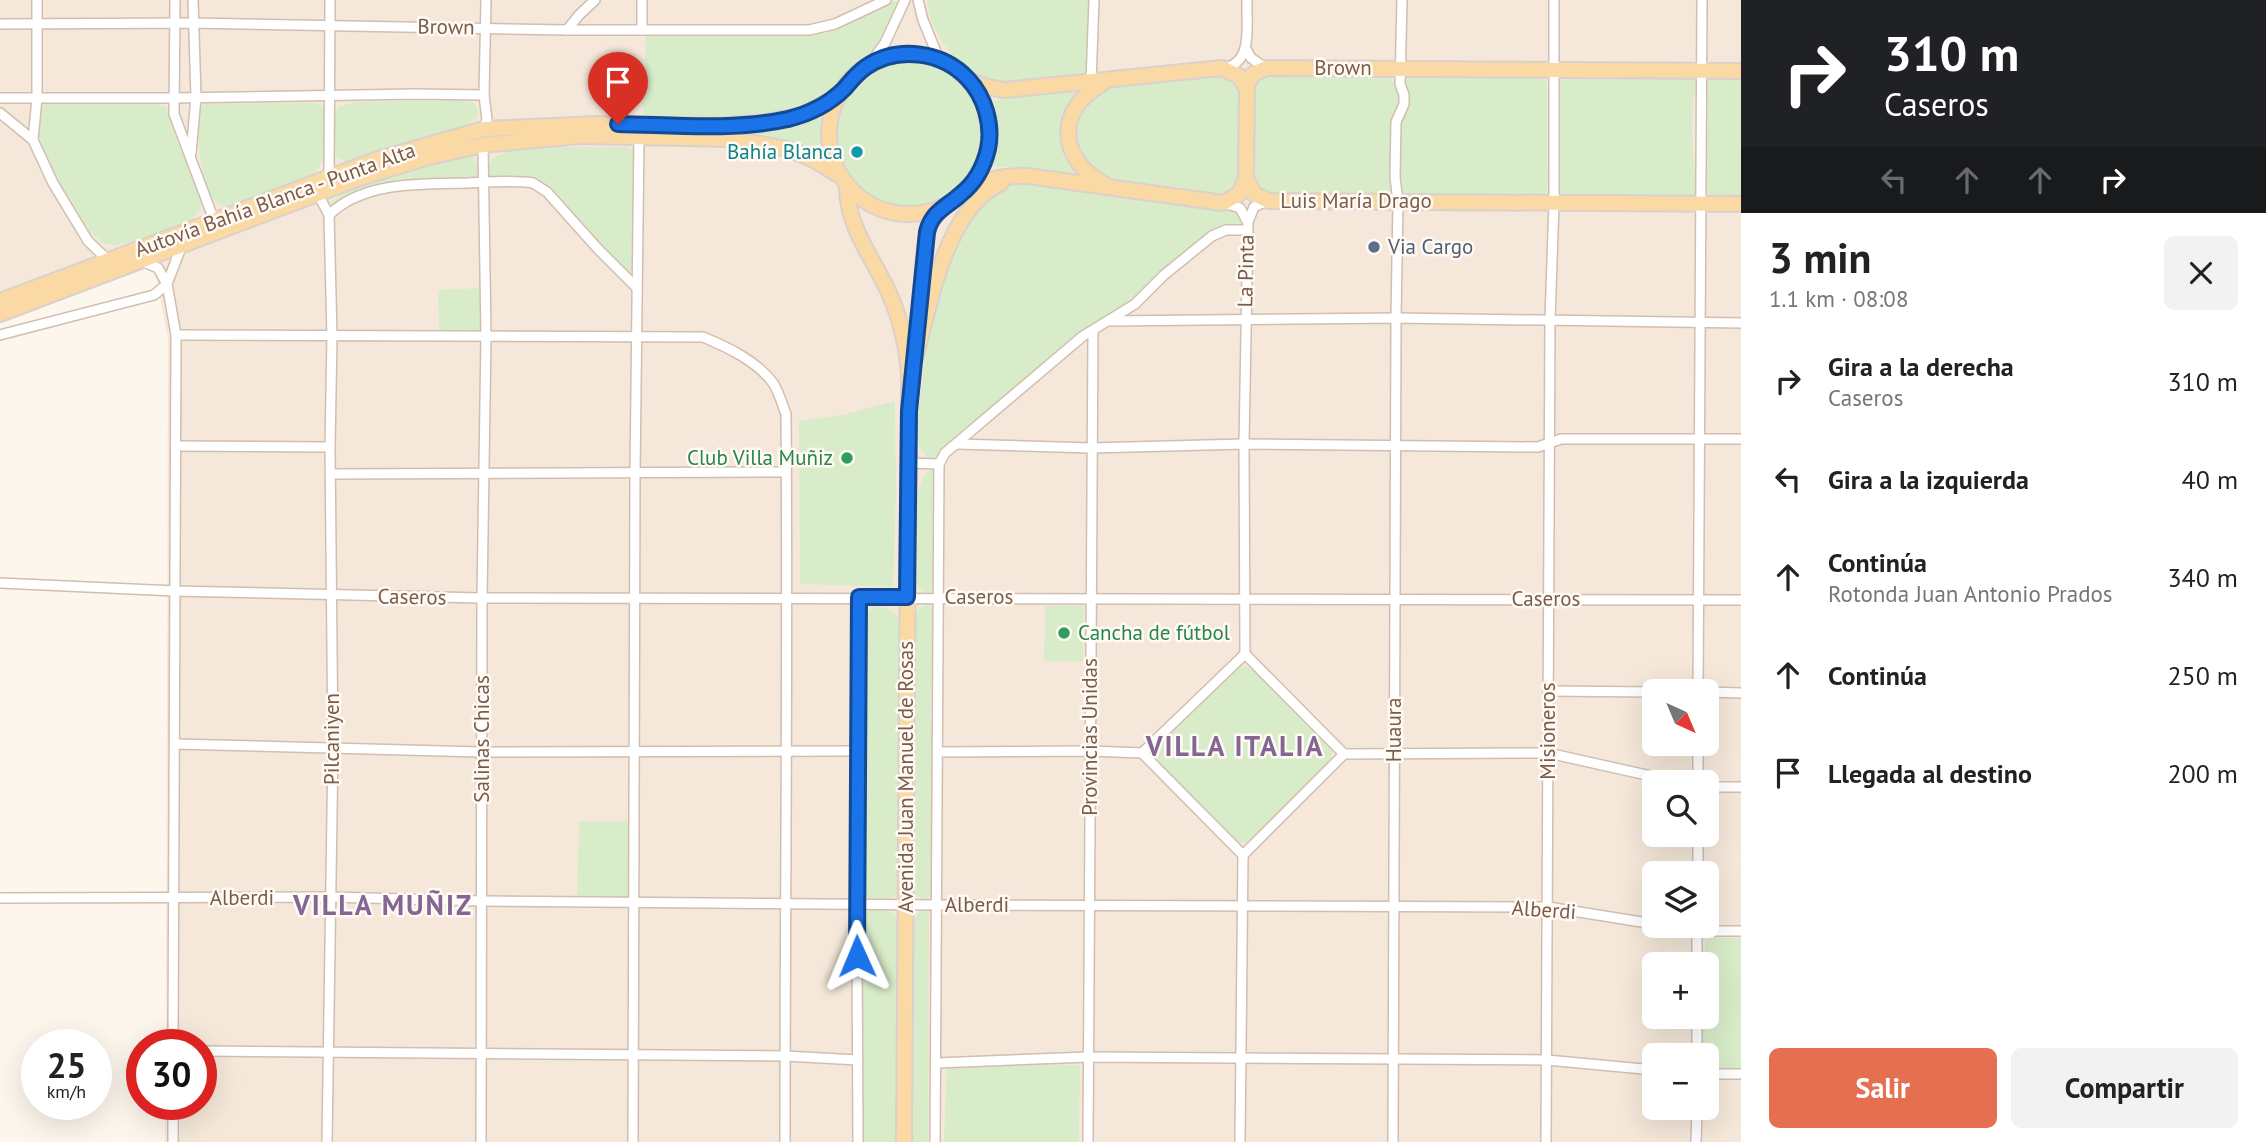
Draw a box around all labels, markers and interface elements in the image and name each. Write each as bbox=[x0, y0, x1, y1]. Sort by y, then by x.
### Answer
street label: Brown bbox=[417, 13, 475, 40]
text: 310 m bbox=[1884, 21, 2019, 85]
icon: right bbox=[1769, 28, 1860, 119]
pin bbox=[588, 52, 648, 124]
street label: Brown bbox=[1314, 54, 1372, 81]
icon: arrive bbox=[599, 63, 637, 101]
text: Caseros bbox=[1884, 83, 1989, 125]
street label: Autovía Bahía Blanca - Punta Alta bbox=[131, 136, 419, 263]
place label: Bahía Blanca bbox=[727, 138, 843, 165]
marker: Bahía Blanca bbox=[849, 144, 865, 160]
icon: left bbox=[1875, 161, 1913, 199]
icon: ahead bbox=[1948, 161, 1986, 199]
icon: ahead bbox=[2021, 161, 2059, 199]
icon: right bbox=[2094, 161, 2132, 199]
street label: Luis María Drago bbox=[1280, 187, 1432, 214]
text: 3 min bbox=[1769, 230, 1871, 285]
place label: Via Cargo bbox=[1387, 233, 1473, 260]
street label: La Pinta bbox=[1231, 234, 1260, 308]
button: close bbox=[2164, 236, 2238, 310]
marker: Via Cargo bbox=[1366, 239, 1382, 255]
text: 1.1 km · 08:08 bbox=[1769, 284, 1908, 313]
text: Gira a la derecha bbox=[1828, 350, 2014, 383]
icon: right bbox=[1769, 362, 1807, 400]
text: 310 m bbox=[2167, 365, 2238, 398]
text: Caseros bbox=[1828, 383, 1903, 412]
place label: Club Villa Muñiz bbox=[687, 444, 833, 471]
marker: Club Villa Muñiz bbox=[839, 450, 855, 466]
icon: left bbox=[1769, 460, 1807, 498]
text: Gira a la izquierda bbox=[1828, 463, 2029, 496]
text: 40 m bbox=[2182, 463, 2238, 496]
text: Continúa bbox=[1828, 546, 1927, 579]
icon: ahead bbox=[1769, 558, 1807, 596]
text: 340 m bbox=[2167, 561, 2238, 594]
text: Rotonda Juan Antonio Prados bbox=[1828, 579, 2113, 608]
street label: Caseros bbox=[377, 582, 447, 611]
street label: Caseros bbox=[945, 583, 1013, 610]
street label: Caseros bbox=[1512, 585, 1580, 612]
place label: Cancha de fútbol bbox=[1078, 619, 1230, 646]
marker: Cancha de fútbol bbox=[1056, 625, 1072, 641]
street label: Avenida Juan Manuel de Rosas bbox=[892, 641, 919, 913]
icon: ahead bbox=[1769, 656, 1807, 694]
street label: Provincias Unidas bbox=[1076, 658, 1103, 816]
text: Continúa bbox=[1828, 659, 1927, 692]
text: 250 m bbox=[2167, 659, 2238, 692]
street label: Salinas Chicas bbox=[468, 675, 495, 803]
north arrow bbox=[1642, 679, 1718, 756]
map controls bbox=[1642, 679, 1719, 1120]
street label: Misioneros bbox=[1534, 682, 1561, 780]
street label: Pilcaniyen bbox=[318, 693, 345, 785]
street label: Huaura bbox=[1380, 698, 1407, 762]
district label: VILLA ITALIA bbox=[1145, 727, 1324, 764]
icon: arrive bbox=[1769, 754, 1807, 792]
text: Llegada al destino bbox=[1828, 757, 2032, 790]
text: 200 m bbox=[2167, 757, 2238, 790]
button: search bbox=[1642, 770, 1719, 847]
button: layers bbox=[1642, 861, 1719, 938]
street label: Alberdi bbox=[210, 884, 274, 911]
district label: VILLA MUÑIZ bbox=[292, 886, 473, 923]
street label: Alberdi bbox=[945, 891, 1009, 918]
street label: Alberdi bbox=[1511, 894, 1577, 925]
position arrow bbox=[820, 919, 894, 993]
button: + bbox=[1642, 952, 1719, 1029]
speed limit sign: 30 bbox=[126, 1029, 217, 1120]
text: 25 bbox=[47, 1042, 86, 1088]
button: − bbox=[1642, 1043, 1719, 1120]
button: Salir bbox=[1769, 1048, 1997, 1128]
button: Compartir bbox=[2011, 1048, 2238, 1128]
text: km/h bbox=[47, 1080, 86, 1103]

